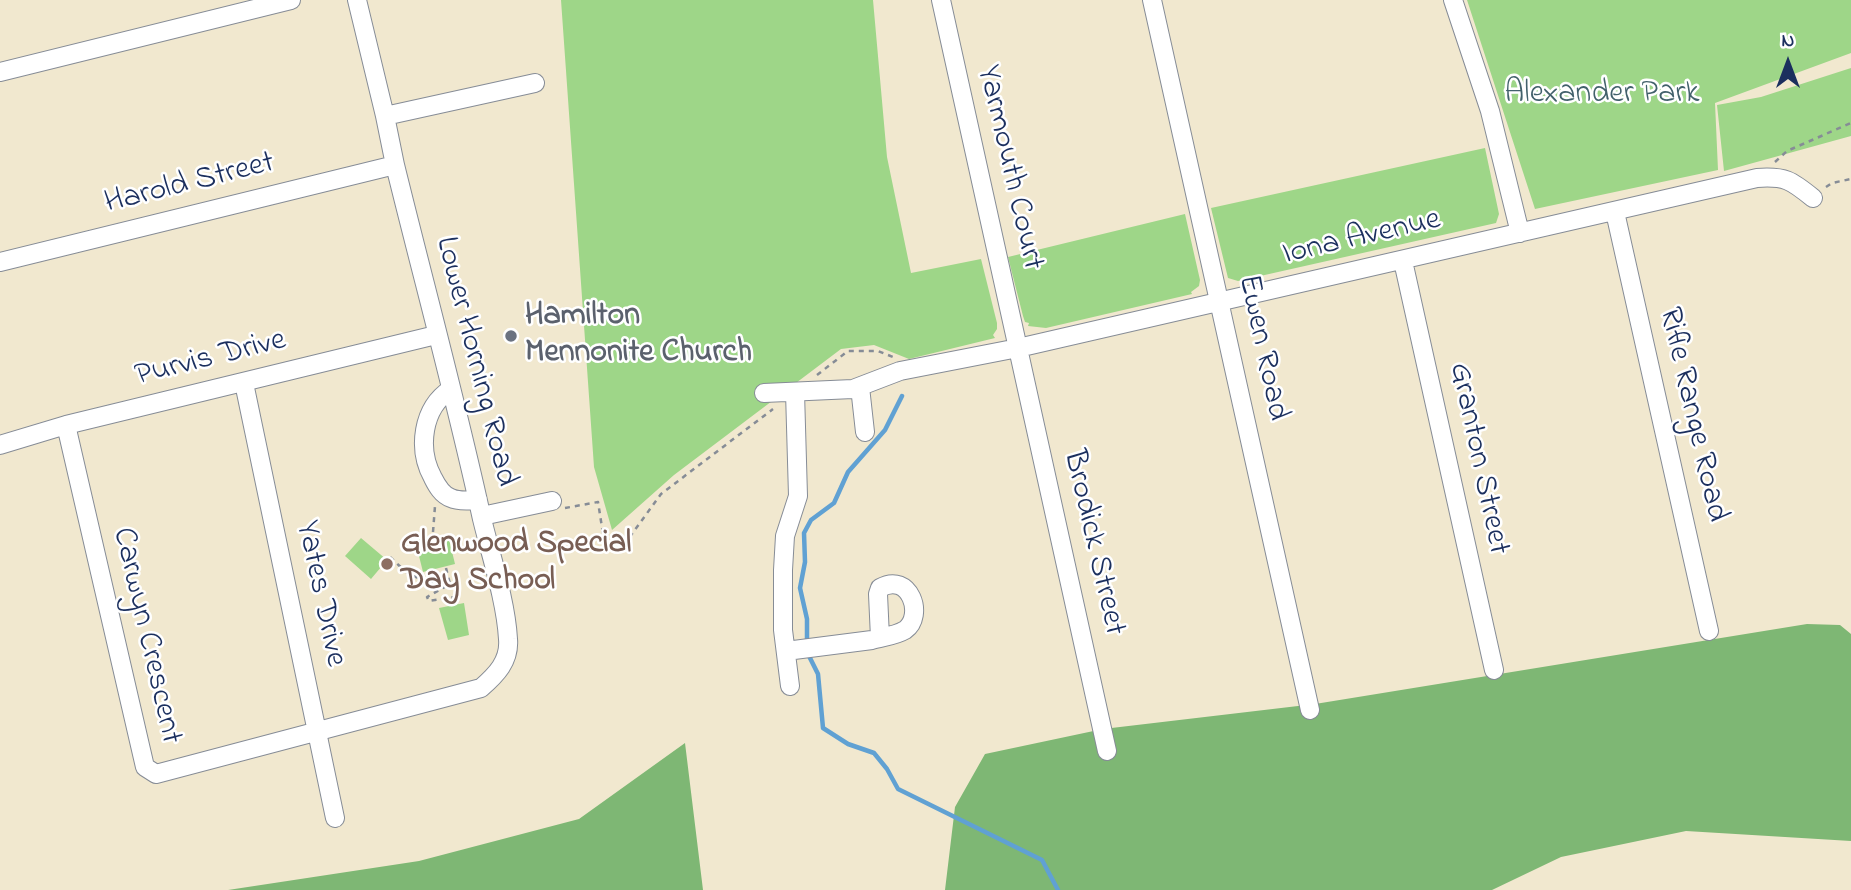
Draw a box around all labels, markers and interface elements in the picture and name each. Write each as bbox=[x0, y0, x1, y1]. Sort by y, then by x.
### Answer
north arrow bbox=[1753, 28, 1823, 98]
text: N bbox=[1782, 28, 1794, 55]
street label: Yarmouth Court bbox=[966, 62, 1050, 274]
park label: Alexander Park bbox=[1505, 77, 1699, 115]
street label: Harold Street bbox=[101, 145, 279, 225]
street label: Iona Avenue bbox=[1279, 202, 1445, 276]
street label: Lower Horning Road bbox=[424, 233, 524, 491]
street label: Ewen Road bbox=[1227, 272, 1295, 424]
place label: Hamilton Mennonite Church bbox=[525, 299, 752, 374]
street label: Rifle Range Road bbox=[1648, 304, 1734, 526]
street label: Purvis Drive bbox=[132, 323, 290, 397]
marker: Hamilton Mennonite Church bbox=[503, 328, 519, 344]
street label: Granton Street bbox=[1438, 360, 1516, 558]
street label: Brodick Street bbox=[1052, 447, 1132, 639]
street label: Yates Drive bbox=[285, 518, 353, 670]
street label: Carwyn Crescent bbox=[101, 524, 189, 748]
place label: Glenwood Special Day School bbox=[401, 527, 631, 602]
marker: Glenwood Special Day School bbox=[379, 556, 395, 572]

